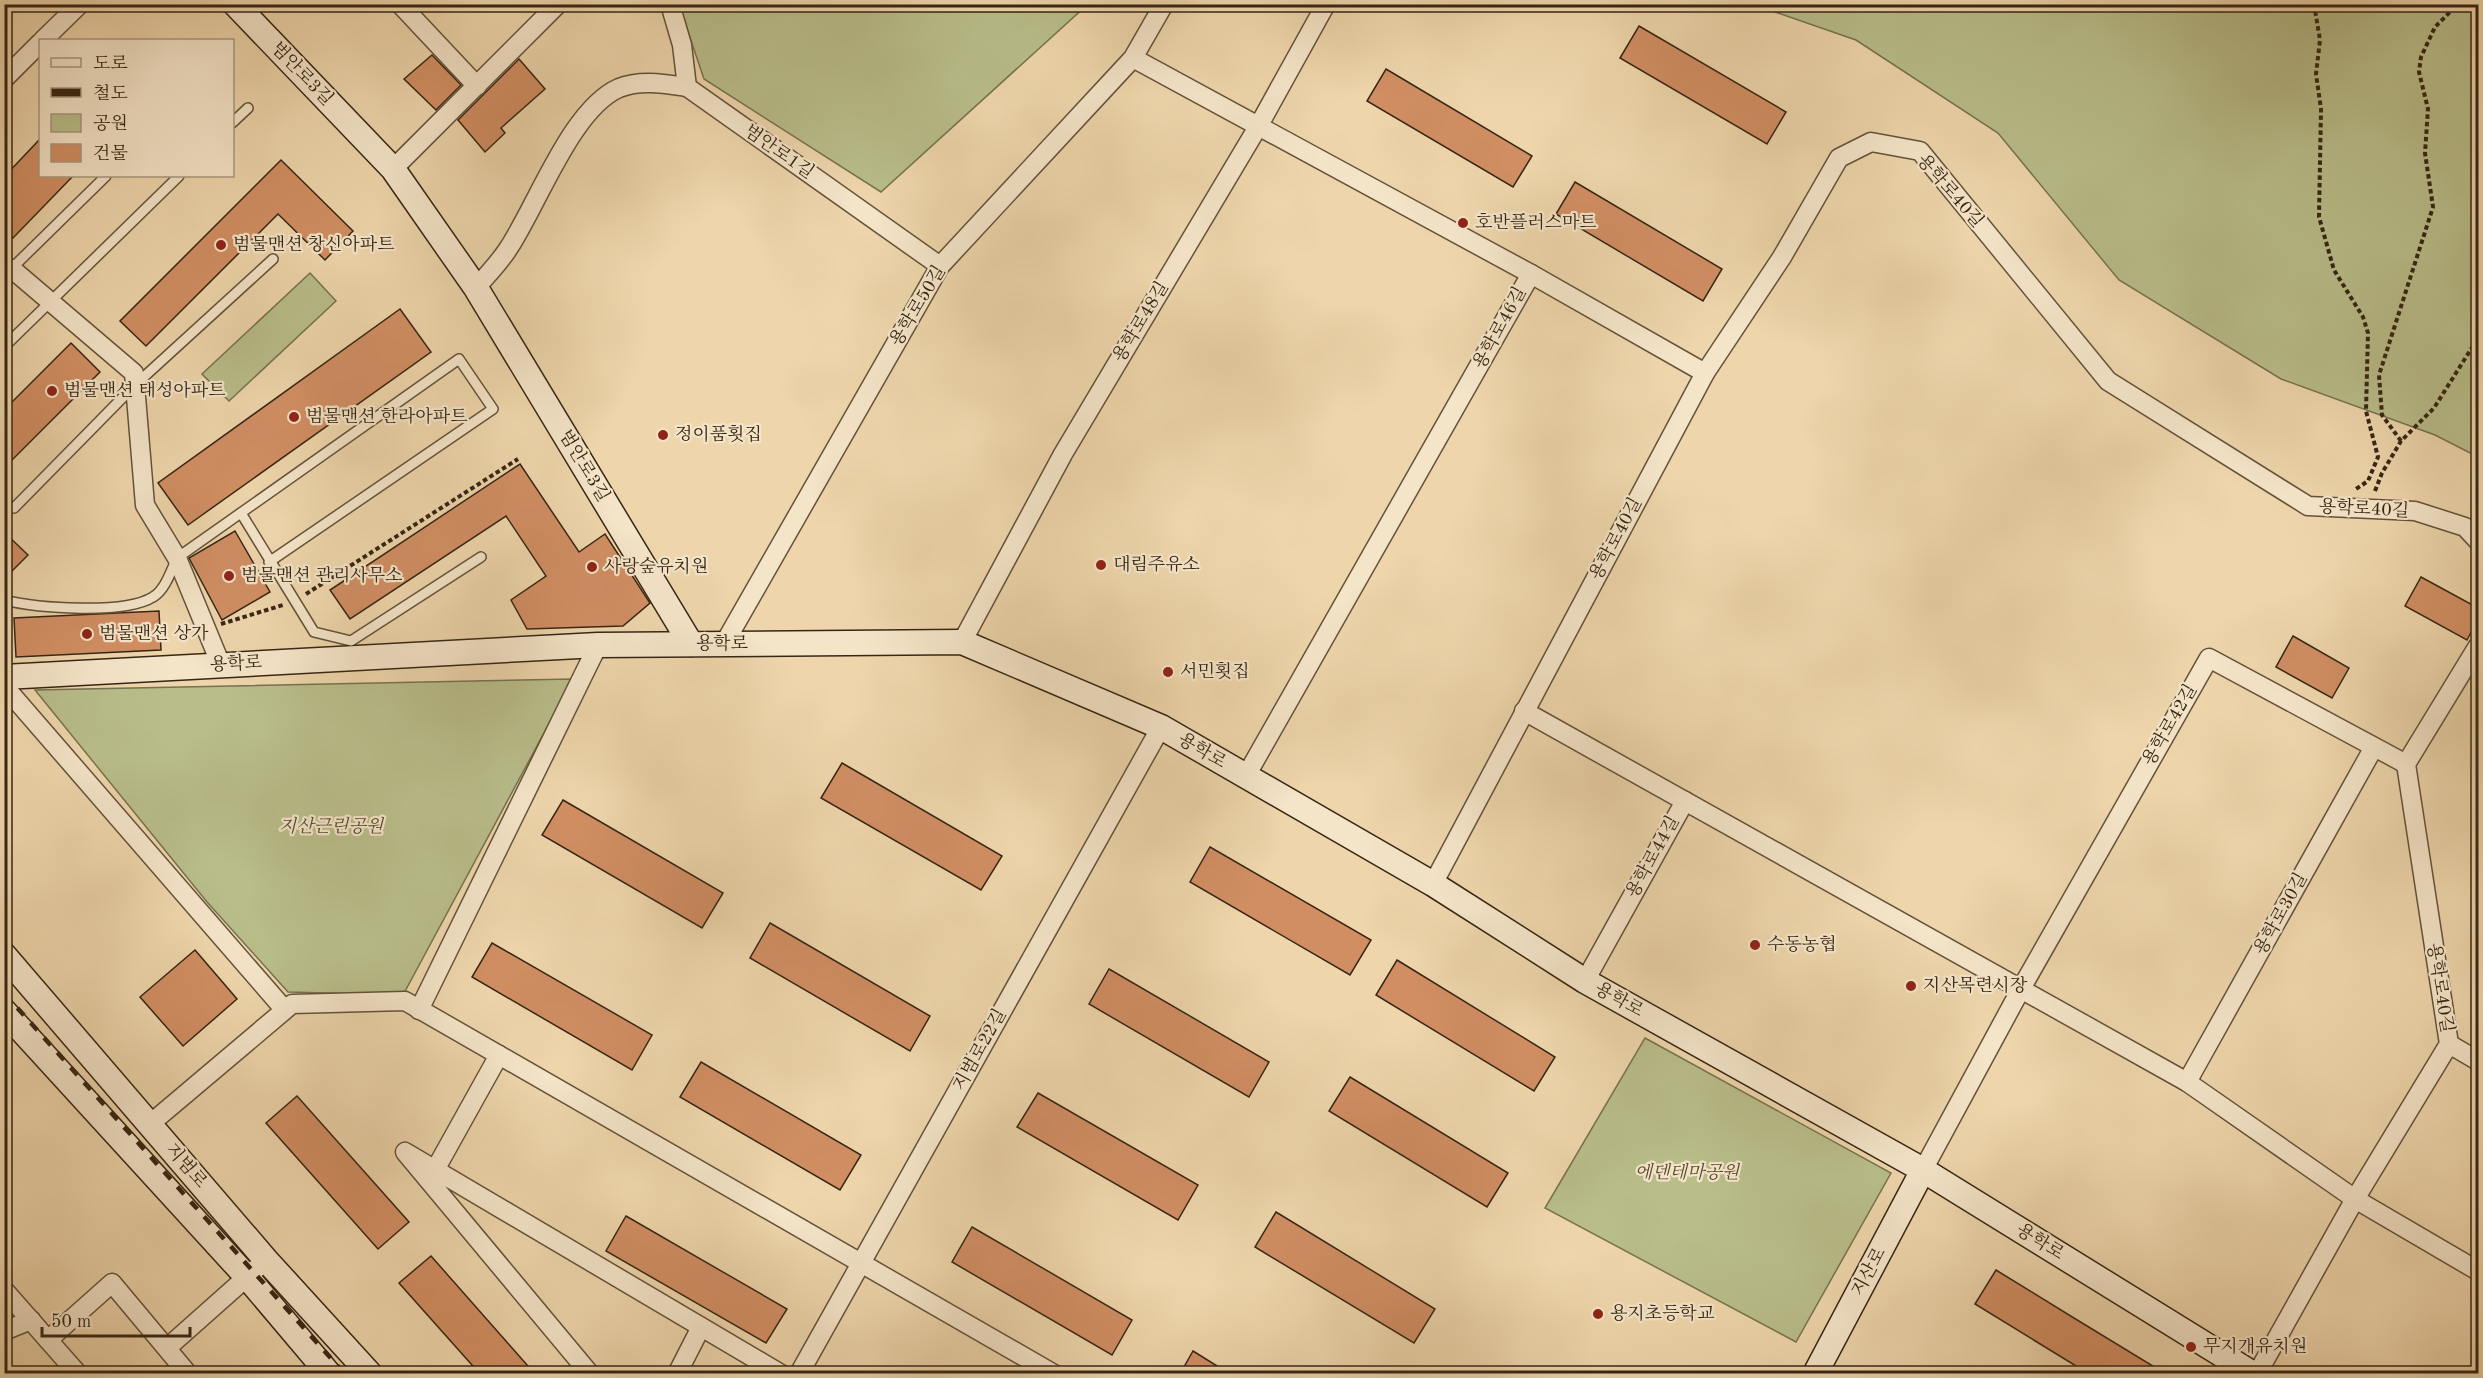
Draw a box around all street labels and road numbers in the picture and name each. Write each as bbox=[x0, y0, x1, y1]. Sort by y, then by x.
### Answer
street label: 범안로3길 bbox=[268, 38, 337, 109]
street label: 범안로1길 bbox=[741, 121, 818, 182]
street label: 용학로40길 bbox=[1914, 150, 1987, 231]
street label: 용학로50길 bbox=[886, 262, 949, 349]
street label: 용학로48길 bbox=[1109, 278, 1172, 365]
street label: 용학로46길 bbox=[1469, 284, 1530, 372]
street label: 범안로3길 bbox=[556, 427, 613, 505]
street label: 용학로40길 bbox=[1586, 494, 1645, 583]
street label: 용학로40길 bbox=[2318, 497, 2410, 520]
street label: 용학로 bbox=[696, 634, 748, 653]
street label: 용학로 bbox=[209, 653, 263, 674]
street label: 용학로42길 bbox=[2139, 681, 2200, 769]
street label: 용학로 bbox=[1175, 729, 1230, 772]
street label: 용학로44길 bbox=[1622, 813, 1683, 901]
street label: 용학로30길 bbox=[2250, 870, 2311, 958]
street label: 용학로40길 bbox=[2424, 942, 2457, 1034]
street label: 용학로 bbox=[1592, 979, 1647, 1021]
street label: 지범로22길 bbox=[949, 1006, 1010, 1094]
street label: 지범로 bbox=[162, 1140, 211, 1192]
street label: 용학로 bbox=[2013, 1220, 2067, 1263]
street label: 지산로 bbox=[1848, 1244, 1889, 1299]

